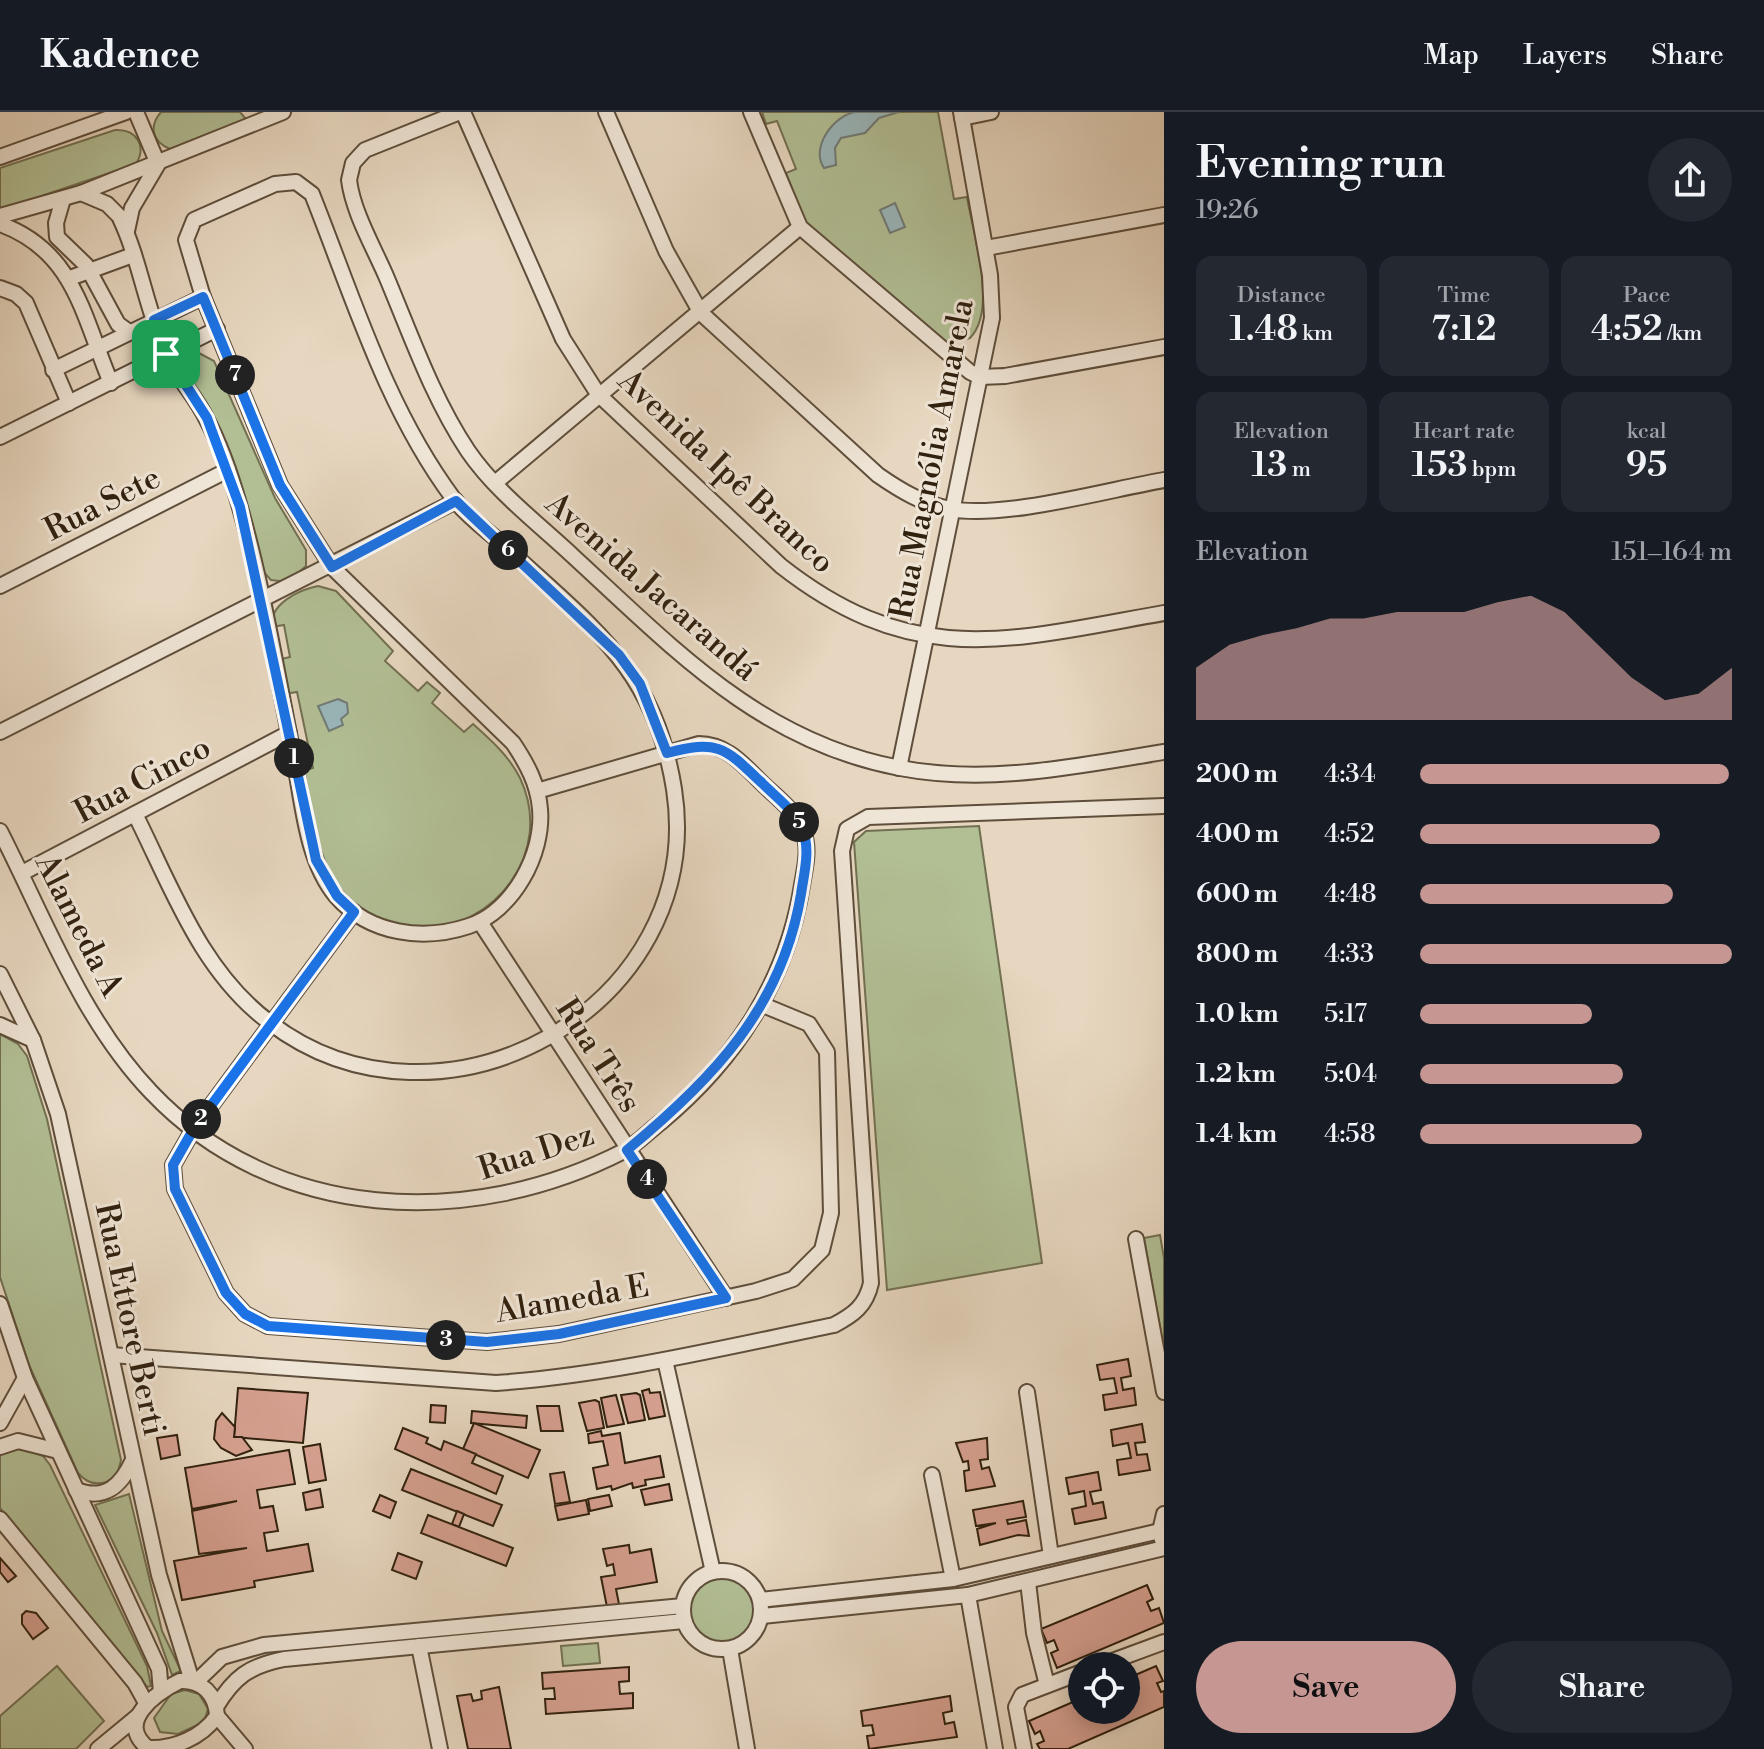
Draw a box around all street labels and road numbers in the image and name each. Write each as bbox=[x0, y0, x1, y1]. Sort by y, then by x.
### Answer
street label: Rua Magnólia Amarela bbox=[881, 295, 983, 623]
street label: Avenida Ipê Branco bbox=[609, 360, 843, 582]
street label: Rua Sete bbox=[38, 458, 167, 550]
street label: Avenida Jacarandá bbox=[536, 483, 766, 690]
street label: Rua Cinco bbox=[67, 727, 218, 832]
street label: Alameda A bbox=[26, 847, 133, 1004]
street label: Rua Três bbox=[547, 991, 650, 1120]
street label: Rua Dez bbox=[473, 1114, 599, 1189]
street label: Rua Ettore Berti bbox=[86, 1199, 174, 1439]
street label: Alameda E bbox=[491, 1266, 652, 1332]

